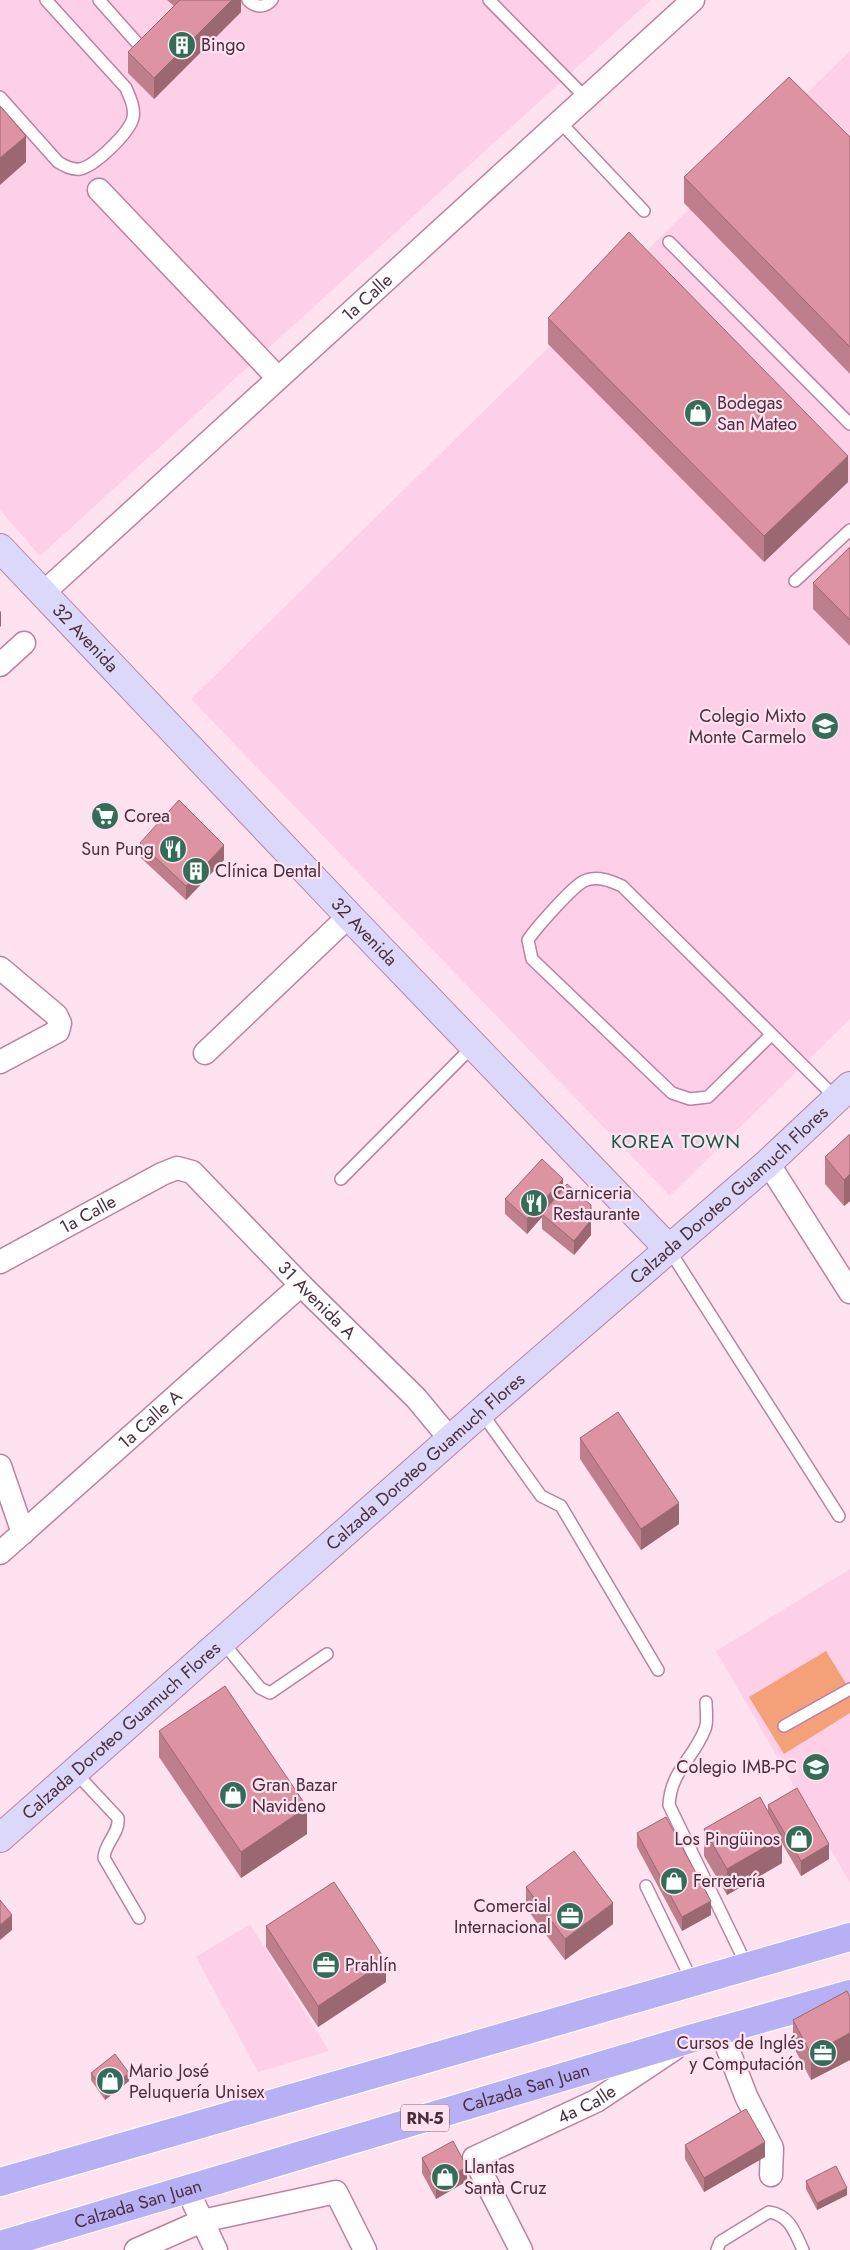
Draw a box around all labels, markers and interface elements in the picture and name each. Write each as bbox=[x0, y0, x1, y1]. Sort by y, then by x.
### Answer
building icon: Bingo bbox=[167, 30, 197, 60]
place label: Bingo bbox=[201, 32, 245, 58]
street label: 1a Calle bbox=[336, 267, 398, 328]
place label: Bodegas San Mateo bbox=[717, 390, 797, 437]
shop icon: Bodegas San Mateo bbox=[683, 398, 713, 428]
street label: 32 Avenida bbox=[46, 598, 125, 678]
place label: Colegio Mixto Monte Carmelo bbox=[689, 703, 806, 750]
school or university icon: Colegio Mixto Monte Carmelo bbox=[810, 711, 840, 741]
supermarket icon: Corea bbox=[90, 801, 120, 831]
place label: Corea bbox=[124, 803, 170, 829]
restaurant icon: Sun Pung bbox=[158, 834, 188, 864]
place label: Sun Pung bbox=[81, 836, 154, 862]
building icon: Clínica Dental bbox=[181, 856, 211, 886]
place label: Clínica Dental bbox=[215, 858, 321, 884]
street label: 32 Avenida bbox=[325, 892, 403, 972]
street label: Calzada Doroteo Guamuch Flores bbox=[624, 1100, 834, 1290]
district label: KOREA TOWN bbox=[611, 1128, 741, 1155]
place label: Carniceria Restaurante bbox=[553, 1180, 640, 1227]
street label: 1a Calle bbox=[55, 1188, 121, 1240]
restaurant icon: Carniceria Restaurante bbox=[519, 1188, 549, 1218]
street label: 31 Avenida A bbox=[272, 1255, 362, 1345]
street label: Calzada Doroteo Guamuch Flores bbox=[320, 1367, 531, 1557]
street label: 1a Calle A bbox=[112, 1384, 188, 1455]
street label: Calzada Doroteo Guamuch Flores bbox=[16, 1635, 226, 1826]
school or university icon: Colegio IMB-PC bbox=[801, 1752, 831, 1782]
place label: Colegio IMB-PC bbox=[676, 1754, 797, 1780]
place label: Gran Bazar Navideno bbox=[252, 1772, 338, 1819]
shop icon: Gran Bazar Navideno bbox=[218, 1780, 248, 1810]
shop icon: Los Pingüinos bbox=[784, 1824, 814, 1854]
place label: Los Pingüinos bbox=[675, 1826, 780, 1852]
shop icon: Ferretería bbox=[659, 1866, 689, 1896]
place label: Ferretería bbox=[693, 1868, 765, 1894]
place label: Comercial Internacional bbox=[454, 1893, 551, 1940]
office icon: Comercial Internacional bbox=[555, 1901, 585, 1931]
office icon: Prahlín bbox=[311, 1950, 341, 1980]
place label: Prahlín bbox=[345, 1952, 397, 1978]
place label: Cursos de Inglés y Computación bbox=[677, 2030, 804, 2077]
office icon: Cursos de Inglés y Computación bbox=[808, 2038, 838, 2068]
street label: Calzada San Juan bbox=[459, 2057, 593, 2119]
place label: Mario José Peluquería Unisex bbox=[129, 2058, 265, 2105]
shop icon: Mario José Peluquería Unisex bbox=[95, 2066, 125, 2096]
street label: 4a Calle bbox=[553, 2078, 621, 2130]
road number: RN-5 bbox=[401, 2104, 449, 2132]
place label: Llantas Santa Cruz bbox=[464, 2154, 547, 2201]
shop icon: Llantas Santa Cruz bbox=[430, 2162, 460, 2192]
street label: Calzada San Juan bbox=[71, 2173, 205, 2235]

